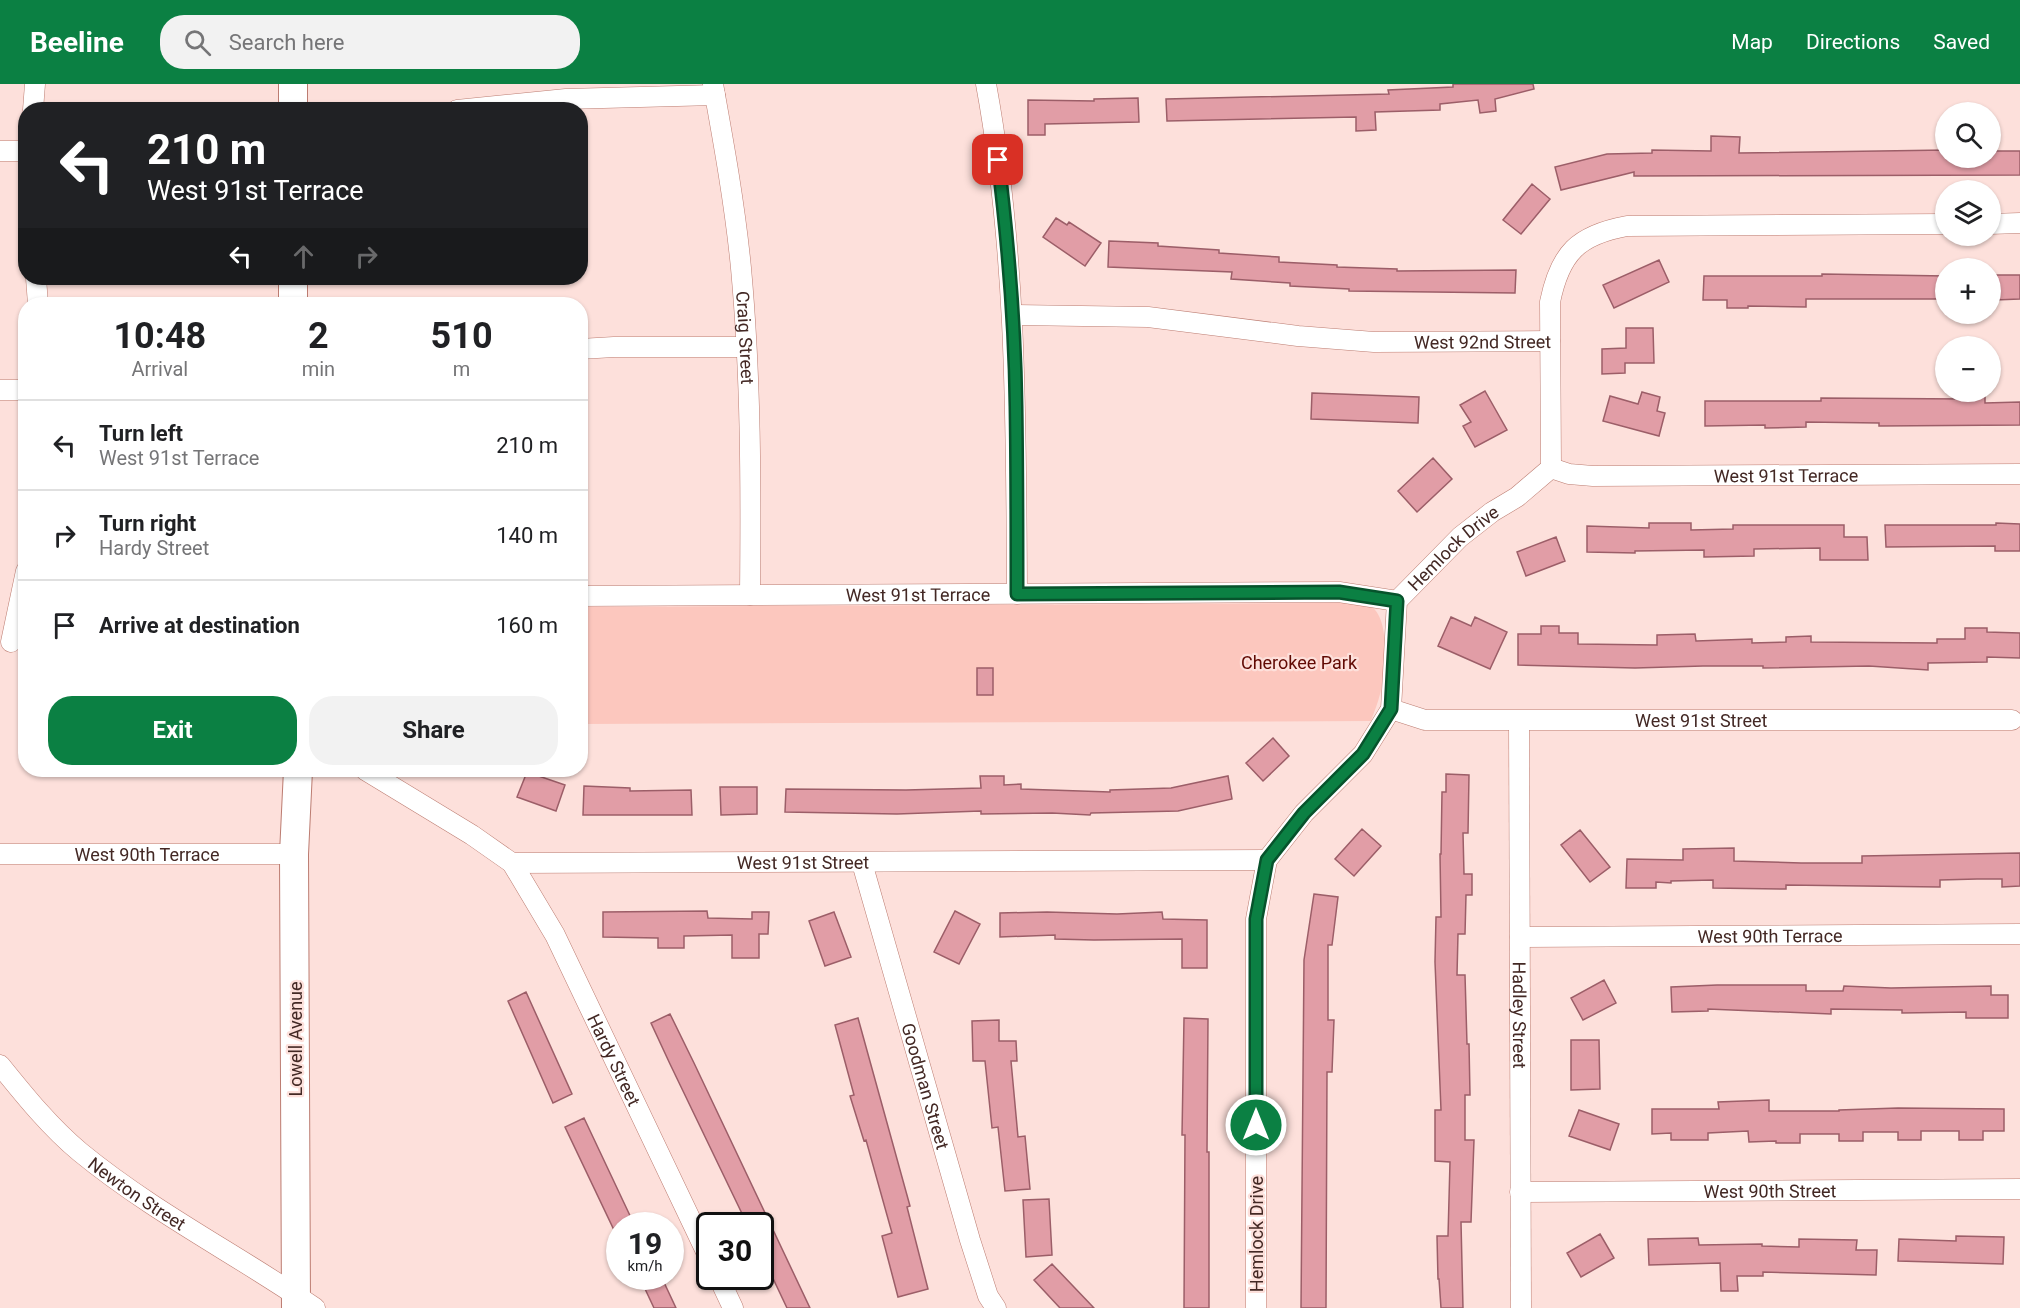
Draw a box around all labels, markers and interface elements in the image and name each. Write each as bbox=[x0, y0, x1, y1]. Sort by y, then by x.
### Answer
search box bbox=[160, 15, 580, 69]
text: Beeline bbox=[30, 26, 124, 59]
icon: search bbox=[181, 26, 214, 59]
text: Search here bbox=[229, 30, 345, 55]
text: Map bbox=[1731, 30, 1773, 54]
text: Directions bbox=[1806, 30, 1900, 54]
text: Saved bbox=[1933, 30, 1990, 54]
map controls bbox=[1935, 102, 2001, 402]
button: search bbox=[1935, 102, 2001, 168]
text: 210 m bbox=[147, 125, 266, 174]
icon: left bbox=[48, 126, 126, 204]
pin bbox=[972, 134, 1023, 185]
icon: arrive bbox=[981, 143, 1014, 176]
text: West 91st Terrace bbox=[147, 175, 364, 207]
button: layers bbox=[1935, 180, 2001, 246]
icon: left bbox=[224, 240, 257, 273]
icon: ahead bbox=[287, 240, 320, 273]
icon: right bbox=[350, 240, 383, 273]
button: + bbox=[1935, 258, 2001, 324]
street label: Craig Street bbox=[732, 290, 759, 385]
text: 10:48 bbox=[113, 315, 206, 357]
text: 2 bbox=[308, 315, 329, 357]
text: 510 bbox=[431, 315, 493, 357]
street label: West 92nd Street bbox=[1414, 330, 1551, 352]
button: − bbox=[1935, 336, 2001, 402]
text: Arrival bbox=[131, 357, 188, 381]
text: min bbox=[302, 357, 335, 381]
text: m bbox=[453, 357, 470, 381]
text: Turn left bbox=[99, 421, 183, 446]
icon: left bbox=[48, 429, 81, 462]
text: 210 m bbox=[496, 433, 558, 458]
text: West 91st Terrace bbox=[99, 446, 259, 470]
street label: West 91st Terrace bbox=[1714, 464, 1858, 486]
street label: Hemlock Drive bbox=[1403, 500, 1502, 595]
text: Turn right bbox=[99, 511, 196, 536]
icon: right bbox=[48, 519, 81, 552]
text: 140 m bbox=[496, 523, 558, 548]
text: Hardy Street bbox=[99, 536, 209, 560]
street label: West 91st Terrace bbox=[846, 583, 990, 605]
icon: arrive bbox=[48, 609, 81, 642]
text: Arrive at destination bbox=[99, 613, 300, 638]
text: 160 m bbox=[496, 613, 558, 638]
park label: Cherokee Park bbox=[1241, 652, 1358, 673]
button: Exit bbox=[48, 696, 297, 765]
button: Share bbox=[309, 696, 558, 765]
street label: West 91st Street bbox=[1635, 710, 1768, 731]
street label: West 90th Terrace bbox=[74, 844, 220, 865]
street label: West 91st Street bbox=[737, 851, 869, 873]
street label: West 90th Terrace bbox=[1697, 925, 1843, 946]
street label: Hadley Street bbox=[1509, 961, 1531, 1069]
street label: Lowell Avenue bbox=[285, 981, 306, 1097]
street label: Hardy Street bbox=[584, 1010, 645, 1109]
street label: Goodman Street bbox=[898, 1020, 954, 1152]
position arrow bbox=[1224, 1093, 1288, 1157]
street label: Newton Street bbox=[84, 1152, 190, 1234]
street label: Hemlock Drive bbox=[1246, 1176, 1267, 1292]
street label: West 90th Street bbox=[1703, 1180, 1837, 1201]
speed limit sign: 30 bbox=[696, 1212, 774, 1290]
text: 19 bbox=[628, 1226, 662, 1261]
text: km/h bbox=[627, 1257, 663, 1275]

